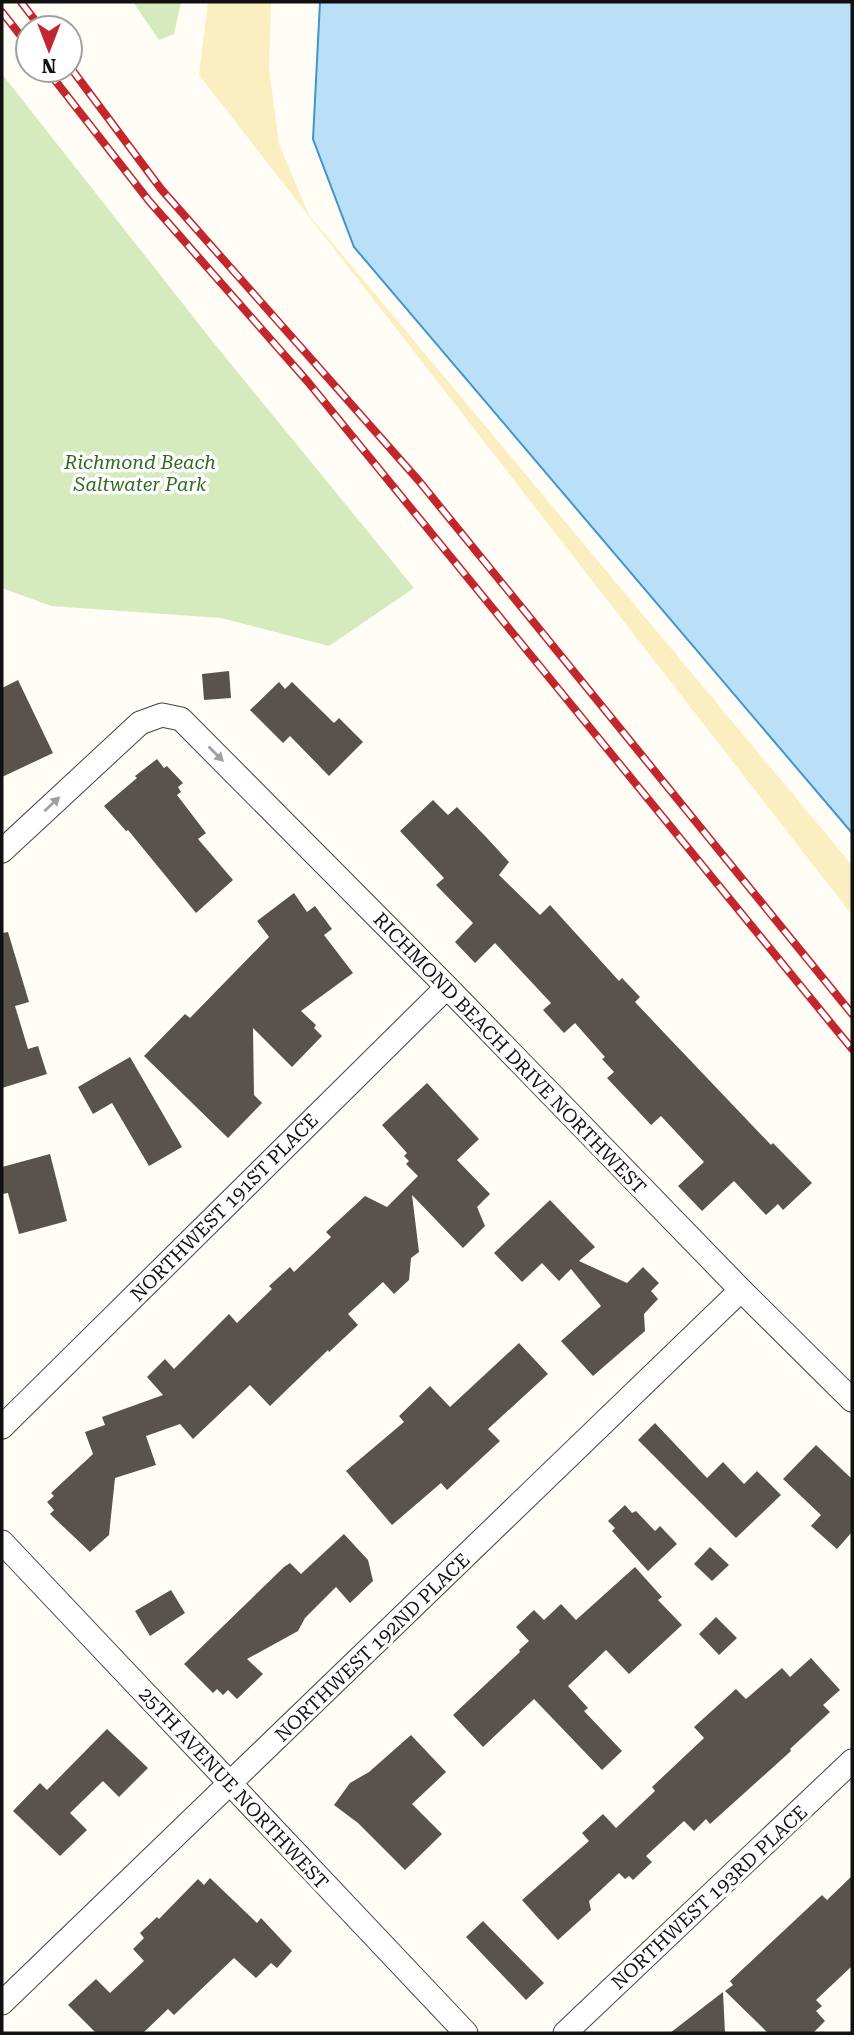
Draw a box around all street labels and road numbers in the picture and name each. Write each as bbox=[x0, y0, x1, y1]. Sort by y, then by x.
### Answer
street label: RICHMOND BEACH DRIVE NORTHWEST bbox=[369, 908, 651, 1199]
street label: NORTHWEST 191ST PLACE bbox=[126, 1109, 323, 1306]
street label: NORTHWEST 192ND PLACE bbox=[270, 1548, 474, 1746]
street label: 25TH AVENUE NORTHWEST bbox=[134, 1683, 333, 1894]
street label: NORTHWEST 193RD PLACE bbox=[607, 1800, 812, 1994]

